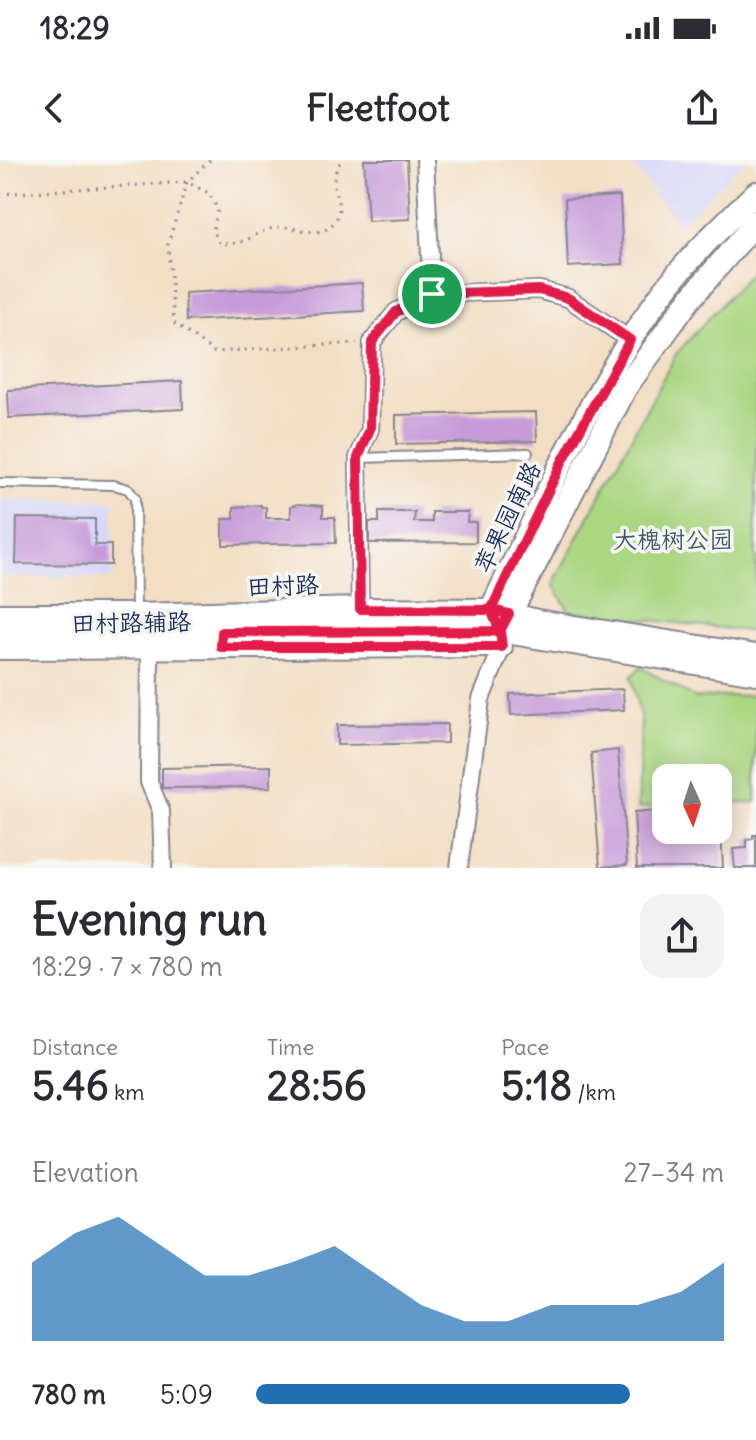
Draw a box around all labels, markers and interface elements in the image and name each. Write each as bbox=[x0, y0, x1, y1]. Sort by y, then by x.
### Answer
text: 18:29 bbox=[40, 9, 110, 47]
icon: back bbox=[32, 86, 76, 130]
text: Fleetfoot bbox=[306, 86, 450, 131]
icon: share bbox=[680, 86, 724, 130]
pin bbox=[398, 260, 466, 328]
icon: arrive bbox=[410, 272, 454, 316]
street label: 苹果园南路 bbox=[467, 456, 547, 578]
park label: 大槐树公园 bbox=[613, 524, 733, 554]
street label: 田村路 bbox=[246, 569, 320, 601]
street label: 田村路辅路 bbox=[71, 606, 191, 638]
north arrow bbox=[652, 764, 732, 844]
map controls bbox=[652, 764, 732, 844]
text: Evening run bbox=[32, 892, 267, 947]
button: share bbox=[640, 894, 724, 978]
text: 18:29 · 7 × 780 m bbox=[32, 950, 223, 983]
text: Distance bbox=[32, 1033, 118, 1061]
text: Time bbox=[267, 1033, 314, 1061]
text: Pace bbox=[501, 1033, 549, 1061]
text: 5.46 bbox=[32, 1061, 109, 1111]
text: 28:56 bbox=[267, 1061, 367, 1111]
text: 5:18 bbox=[501, 1061, 572, 1111]
text: km bbox=[109, 1078, 145, 1106]
text: /km bbox=[572, 1078, 616, 1106]
text: Elevation bbox=[32, 1156, 139, 1189]
text: 27–34 m bbox=[623, 1156, 724, 1189]
text: 780 m bbox=[32, 1378, 106, 1411]
text: 5:09 bbox=[160, 1378, 213, 1411]

